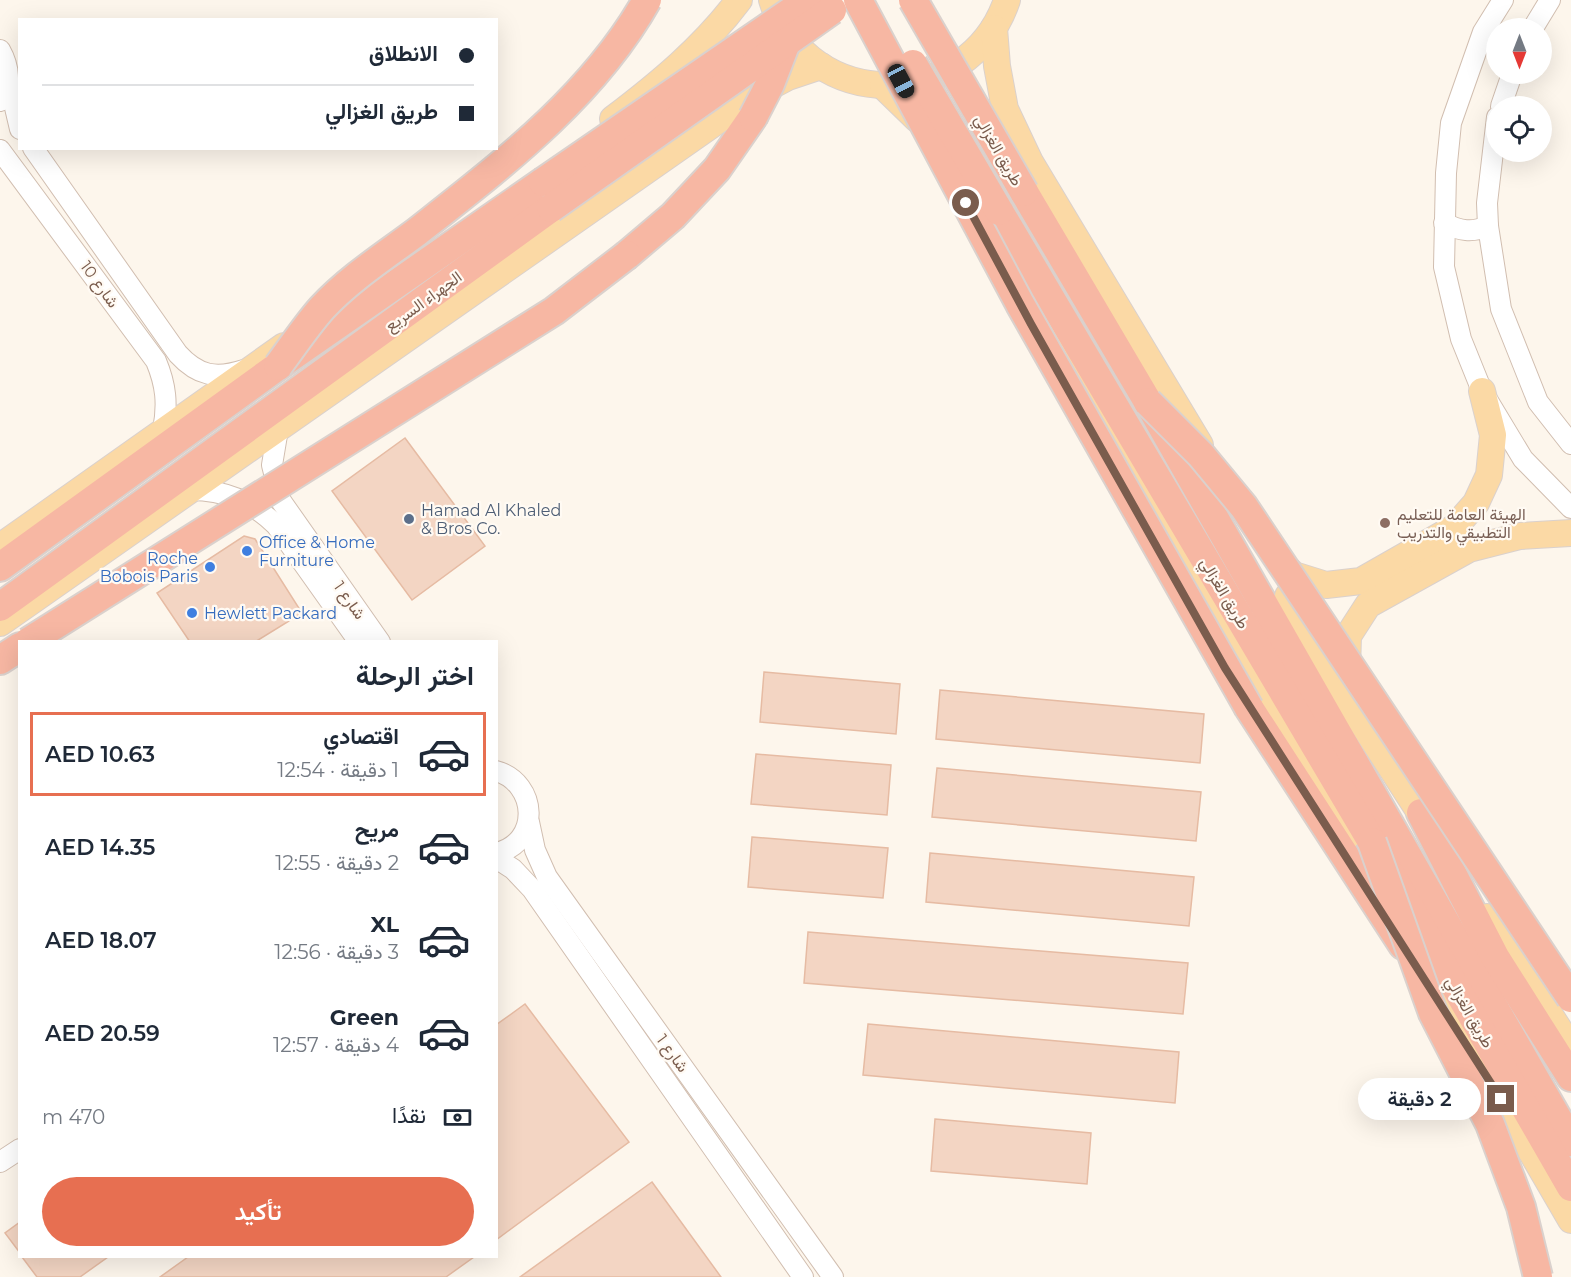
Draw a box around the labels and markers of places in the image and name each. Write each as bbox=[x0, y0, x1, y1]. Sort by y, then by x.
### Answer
place label: Hamad Al Khaled & Bros Co. bbox=[421, 501, 561, 538]
place label: الهيئة العامة للتعليم التطبيقي والتدريب bbox=[1397, 505, 1526, 546]
marker: Hamad Al Khaled & Bros Co. bbox=[402, 512, 416, 526]
marker: الهيئة العامة للتعليم التطبيقي والتدريب bbox=[1378, 516, 1392, 530]
place label: Office & Home Furniture bbox=[259, 533, 375, 570]
marker: Office & Home Furniture bbox=[240, 544, 254, 558]
place label: Roche Bobois Paris bbox=[100, 549, 198, 586]
marker: Roche Bobois Paris bbox=[203, 560, 217, 574]
place label: Hewlett Packard bbox=[204, 604, 337, 623]
marker: Hewlett Packard bbox=[185, 606, 199, 620]

